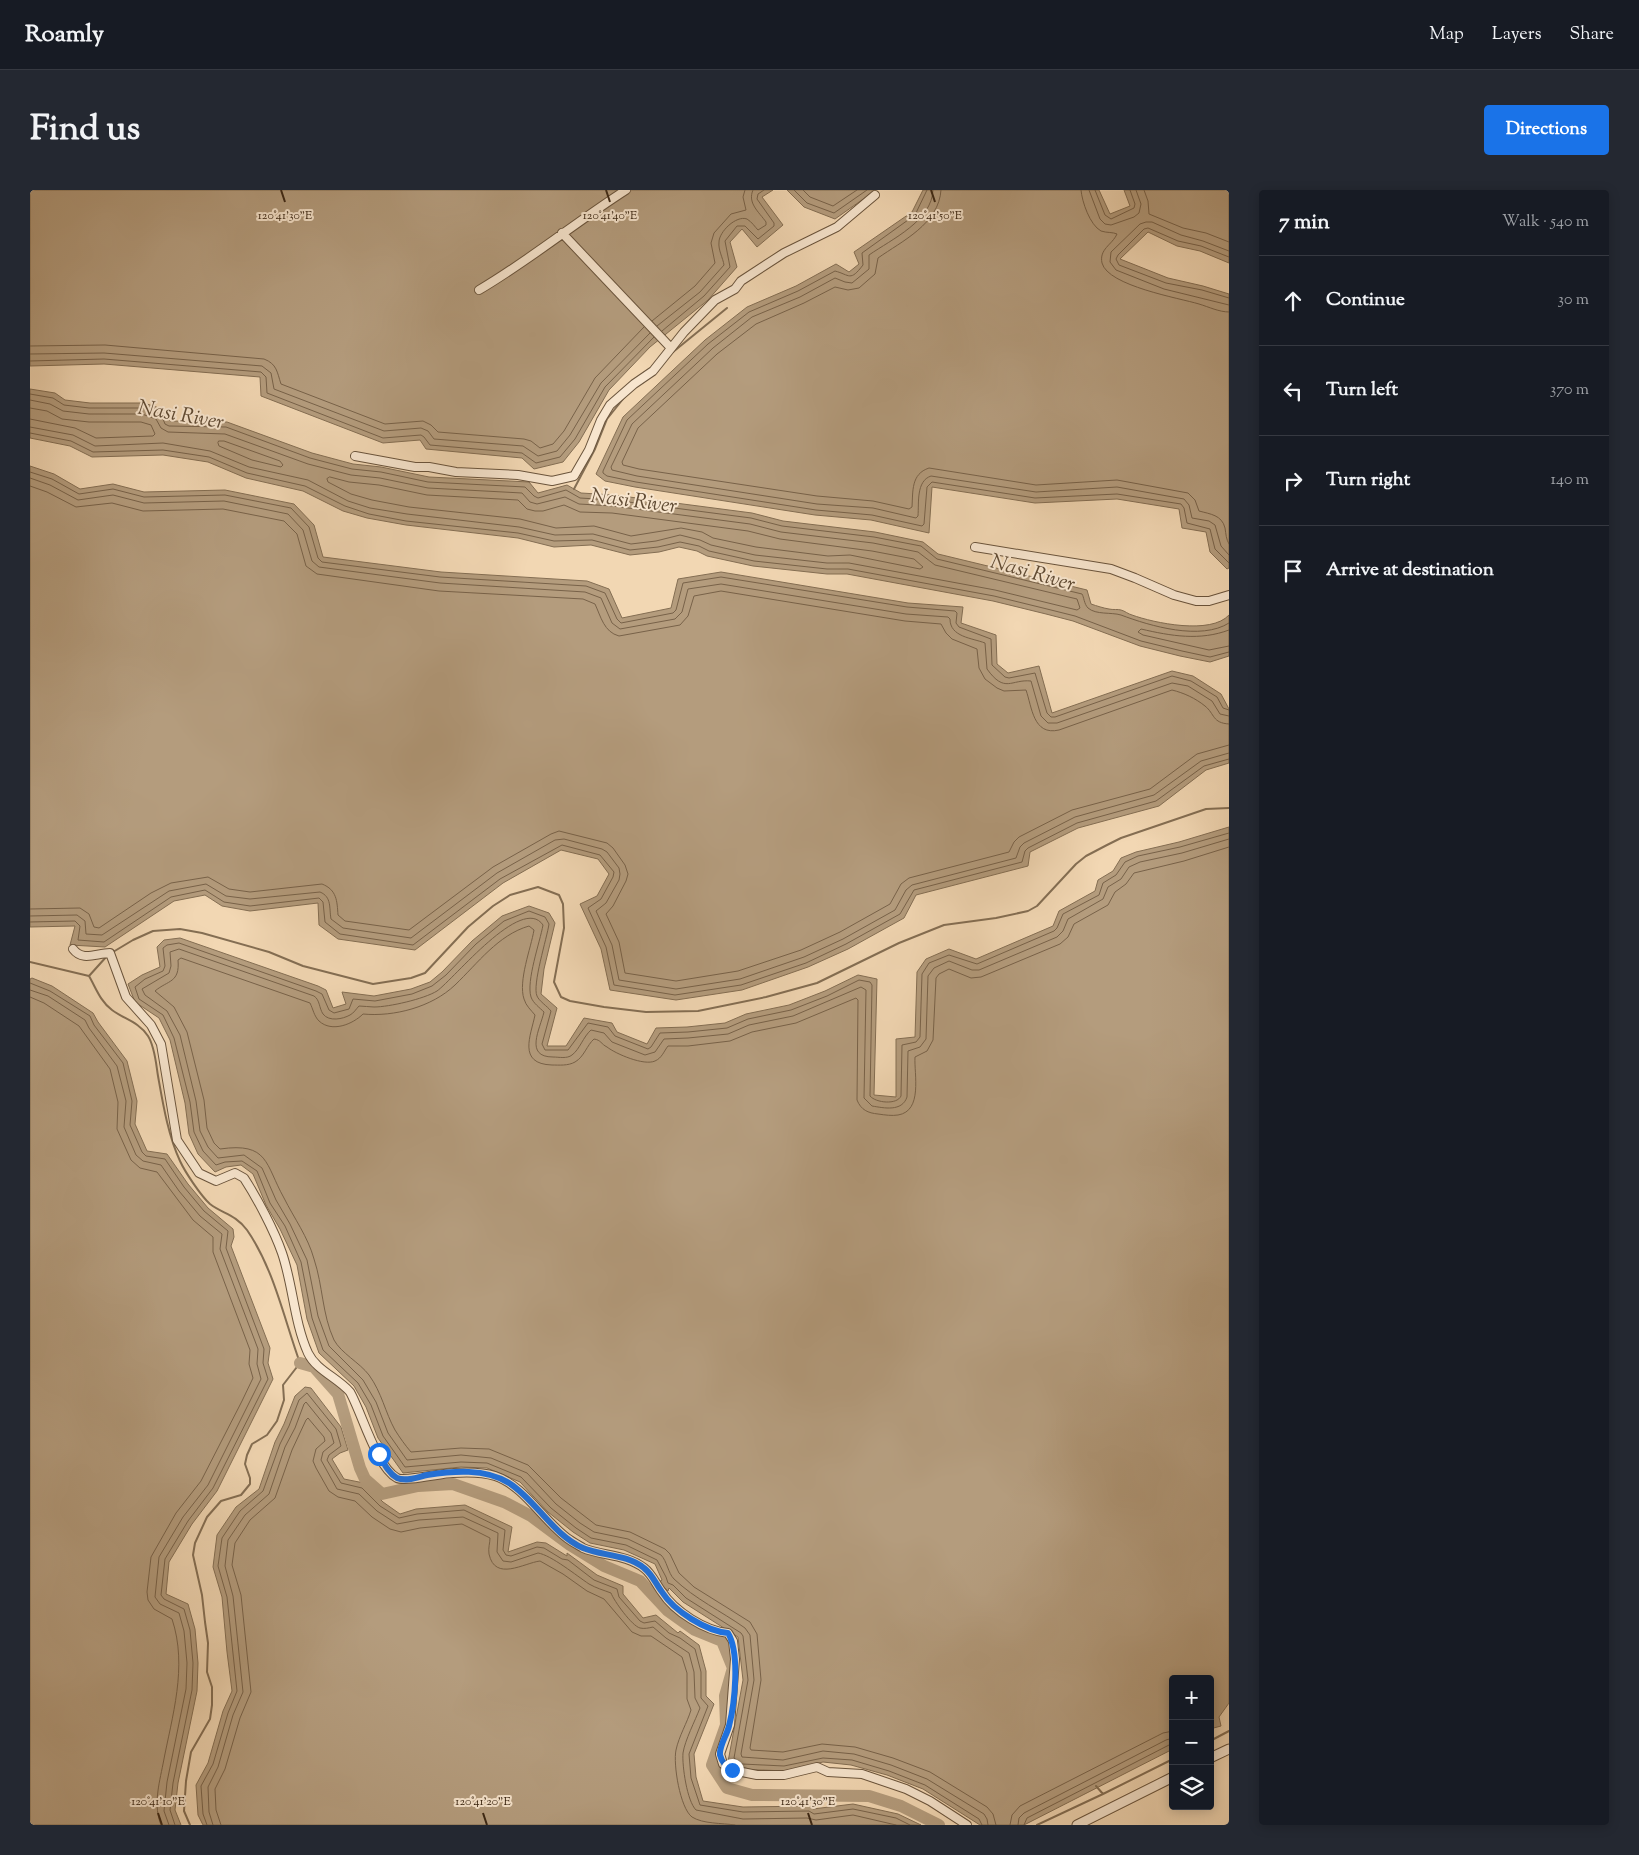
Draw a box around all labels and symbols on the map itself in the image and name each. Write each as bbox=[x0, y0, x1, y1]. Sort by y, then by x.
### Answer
text: 120°41'30"E bbox=[258, 207, 313, 225]
text: 120°41'40"E bbox=[583, 207, 638, 225]
text: 120°41'50"E bbox=[908, 207, 963, 225]
water label: Nasi River bbox=[135, 394, 227, 438]
water label: Nasi River bbox=[589, 482, 679, 522]
water label: Nasi River bbox=[987, 548, 1079, 600]
route start bbox=[368, 1443, 391, 1466]
route end bbox=[721, 1759, 744, 1782]
text: 120°41'10"E bbox=[131, 1793, 186, 1811]
text: 120°41'20"E bbox=[455, 1793, 511, 1811]
text: 120°41'30"E bbox=[781, 1793, 836, 1811]

